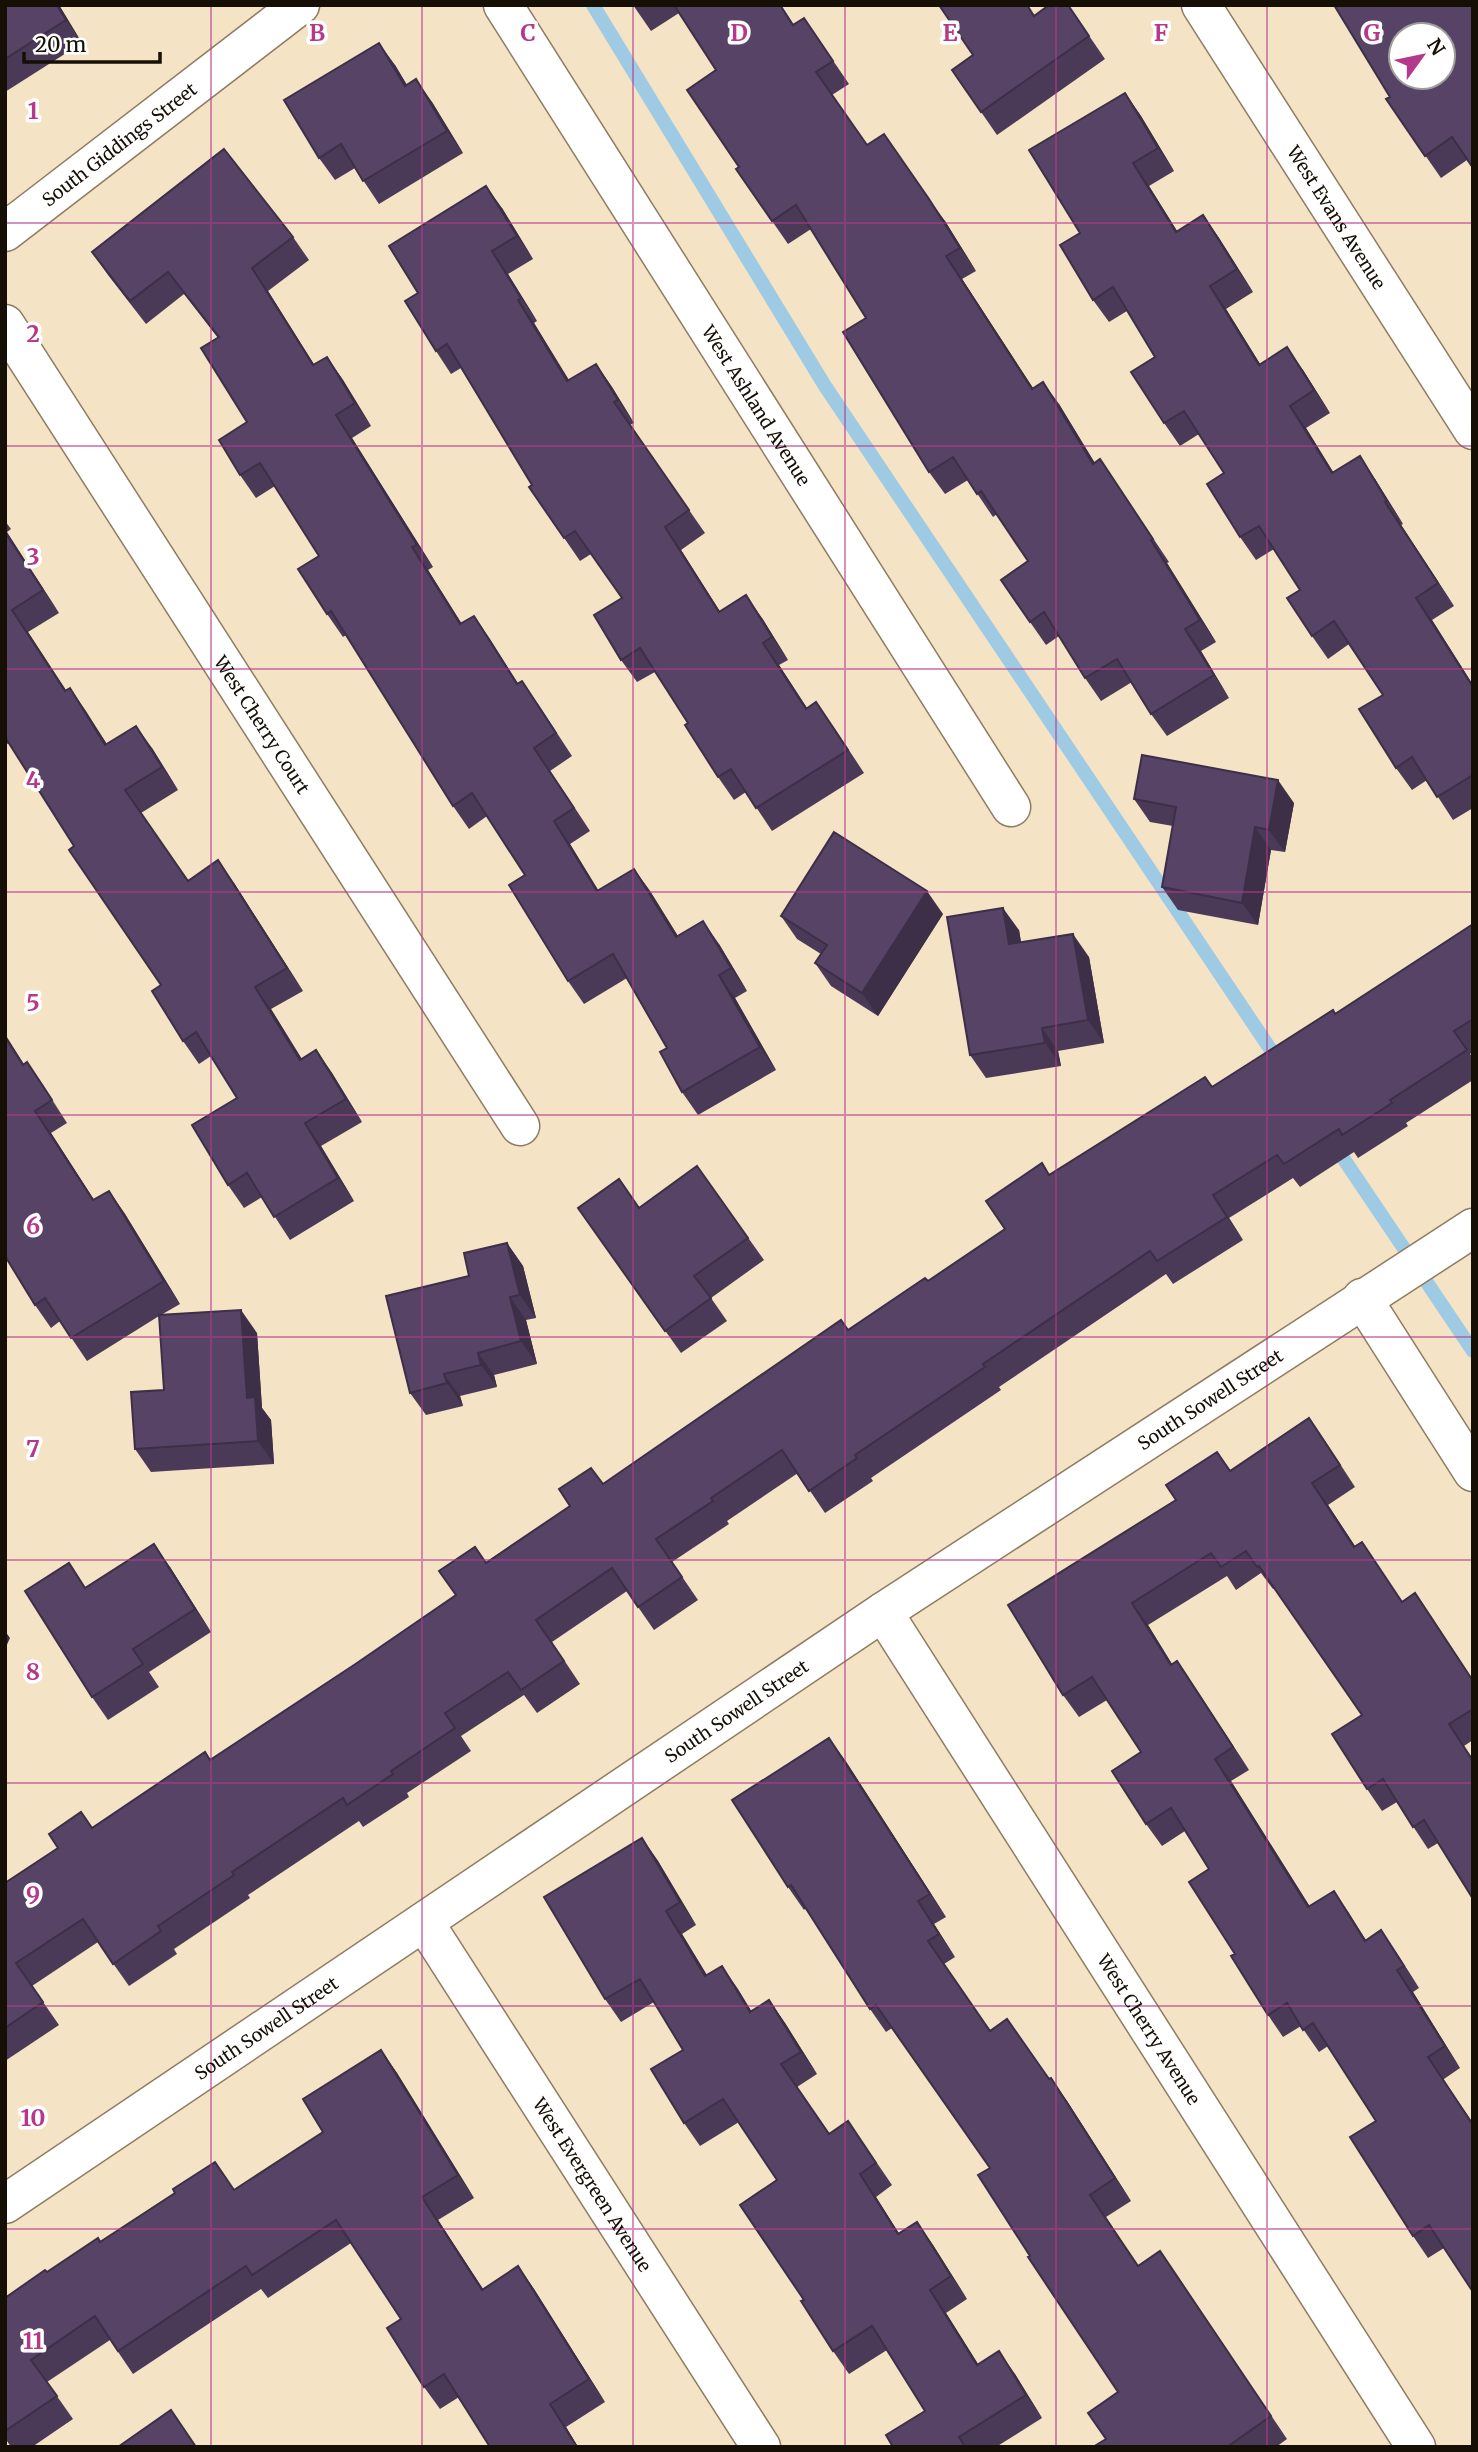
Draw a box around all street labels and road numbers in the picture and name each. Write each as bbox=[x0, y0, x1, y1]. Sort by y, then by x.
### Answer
street label: South Giddings Street bbox=[37, 77, 201, 211]
street label: West Evans Avenue bbox=[1282, 140, 1391, 293]
street label: West Ashland Avenue bbox=[697, 320, 816, 490]
street label: West Cherry Court bbox=[209, 650, 315, 798]
street label: South Sowell Street bbox=[1133, 1344, 1287, 1455]
street label: South Sowell Street bbox=[660, 1654, 813, 1768]
street label: West Cherry Avenue bbox=[1092, 1949, 1206, 2109]
street label: South Sowell Street bbox=[190, 1971, 342, 2085]
street label: West Evergreen Avenue bbox=[528, 2092, 657, 2276]

